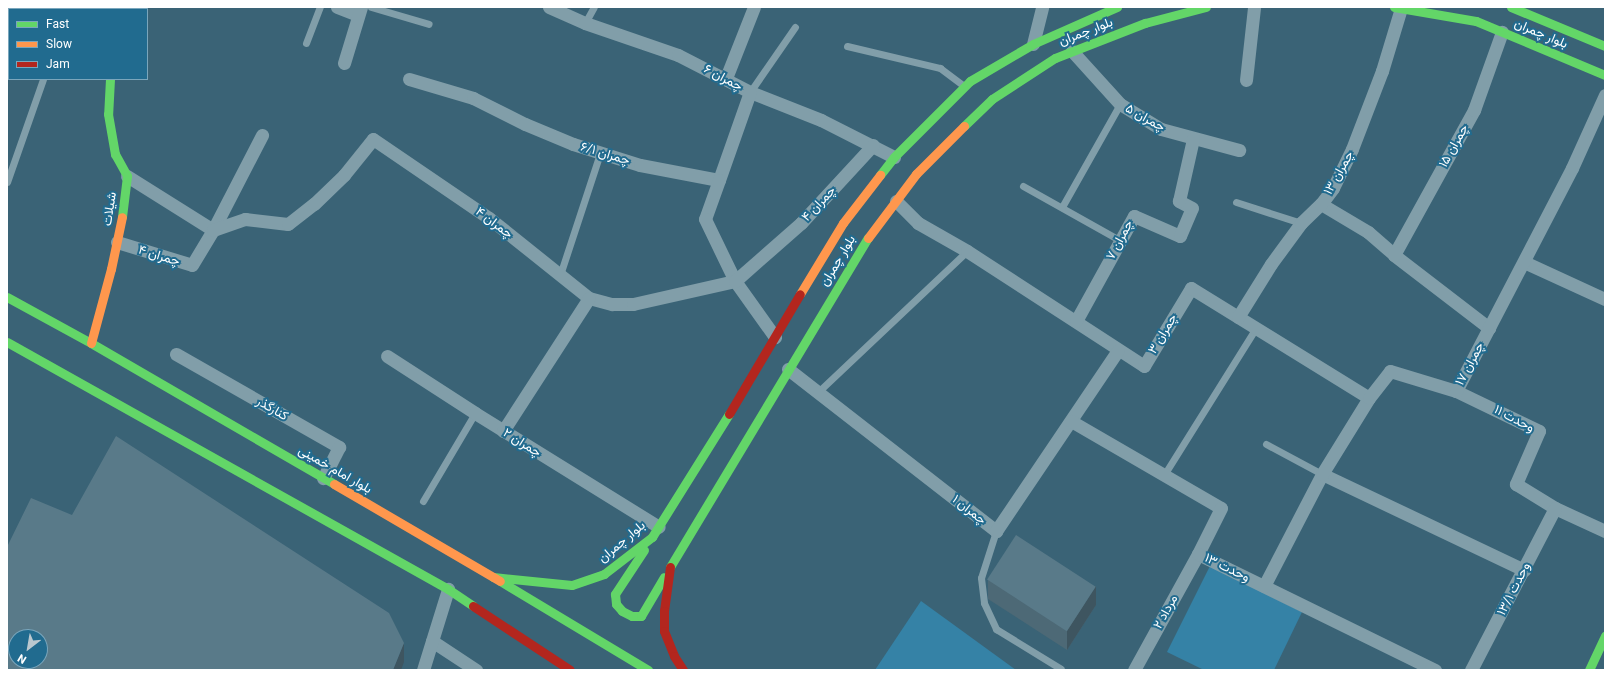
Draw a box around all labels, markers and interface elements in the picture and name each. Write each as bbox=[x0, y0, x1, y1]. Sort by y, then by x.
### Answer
legend bbox=[8, 8, 148, 80]
street label: بلوار چمران bbox=[1057, 15, 1115, 49]
street label: بلوار چمران bbox=[1512, 16, 1570, 52]
text: Fast bbox=[46, 17, 69, 31]
text: Slow bbox=[46, 37, 72, 51]
text: Jam bbox=[46, 57, 70, 71]
street label: چمران ۶ bbox=[701, 61, 745, 95]
street label: چمران ۵ bbox=[1122, 101, 1168, 135]
street label: چمران ۱۵ bbox=[1436, 122, 1472, 170]
street label: چمران ۶/۱ bbox=[578, 139, 632, 169]
street label: چمران ۱۳ bbox=[1321, 148, 1357, 198]
street label: چمران ۴ bbox=[799, 183, 839, 225]
street label: شیلات bbox=[100, 191, 120, 227]
street label: چمران ۴ bbox=[472, 204, 516, 242]
street label: چمران ۷ bbox=[1103, 217, 1137, 263]
street label: بلوار چمران bbox=[817, 233, 859, 289]
street label: چمران ۴ bbox=[136, 242, 182, 270]
street label: چمران ۳ bbox=[1145, 311, 1181, 357]
street label: چمران ۱۷ bbox=[1452, 340, 1488, 388]
street label: کنارگذر bbox=[253, 394, 291, 424]
street label: وحدت ۱۱ bbox=[1491, 402, 1537, 436]
street label: چمران ۲ bbox=[500, 425, 544, 461]
street label: بلوار امام خمینی bbox=[295, 443, 375, 497]
street label: چمران ۱ bbox=[949, 492, 989, 528]
street label: بلوار چمران bbox=[595, 518, 649, 566]
street label: وحدت ۱۳ bbox=[1202, 550, 1252, 586]
street label: وحدت ۱۳/۱ bbox=[1494, 560, 1534, 618]
street label: مرداد ۲ bbox=[1150, 592, 1182, 632]
north arrow bbox=[8, 629, 48, 669]
text: N bbox=[15, 651, 29, 666]

